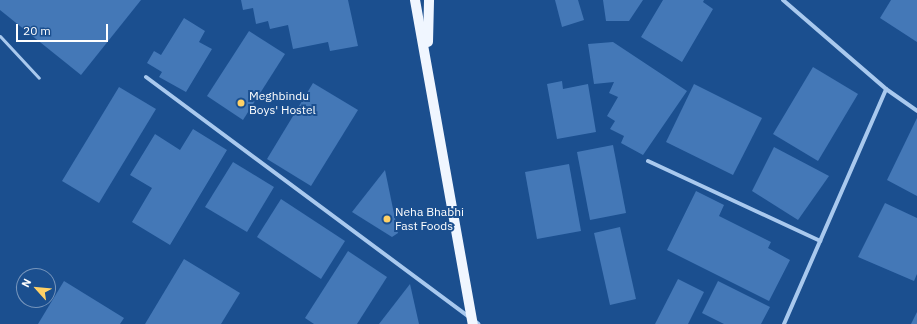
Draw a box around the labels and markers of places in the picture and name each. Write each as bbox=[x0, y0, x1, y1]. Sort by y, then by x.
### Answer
place label: Meghbindu Boys' Hostel bbox=[249, 89, 316, 117]
marker: Meghbindu Boys' Hostel bbox=[236, 98, 246, 108]
place label: Neha Bhabhi Fast Foods bbox=[395, 205, 464, 233]
marker: Neha Bhabhi Fast Foods bbox=[382, 214, 392, 224]

